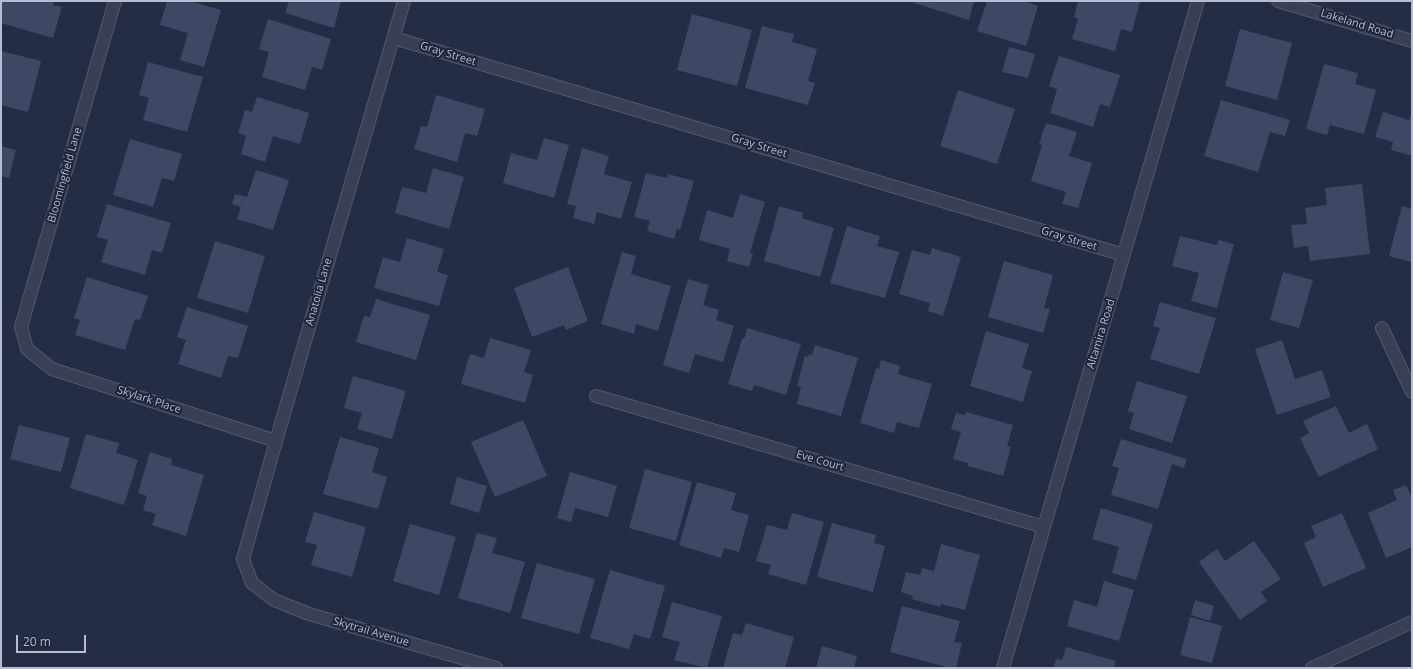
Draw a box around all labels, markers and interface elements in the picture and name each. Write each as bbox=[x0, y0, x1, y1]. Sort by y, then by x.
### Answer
street label: Lakeland Road bbox=[1319, 7, 1395, 41]
street label: Gray Street bbox=[418, 39, 478, 69]
street label: Bloomingfield Lane bbox=[45, 126, 85, 224]
street label: Gray Street bbox=[729, 131, 789, 161]
street label: Gray Street bbox=[1039, 224, 1099, 254]
street label: Anatolia Lane bbox=[303, 257, 335, 327]
street label: Altamira Road bbox=[1084, 297, 1118, 371]
street label: Skylark Place bbox=[115, 383, 183, 417]
street label: Eve Court bbox=[794, 448, 846, 474]
street label: Skytrail Avenue bbox=[331, 615, 411, 649]
scale bar bbox=[18, 627, 88, 653]
text: 20 m bbox=[23, 633, 51, 650]

